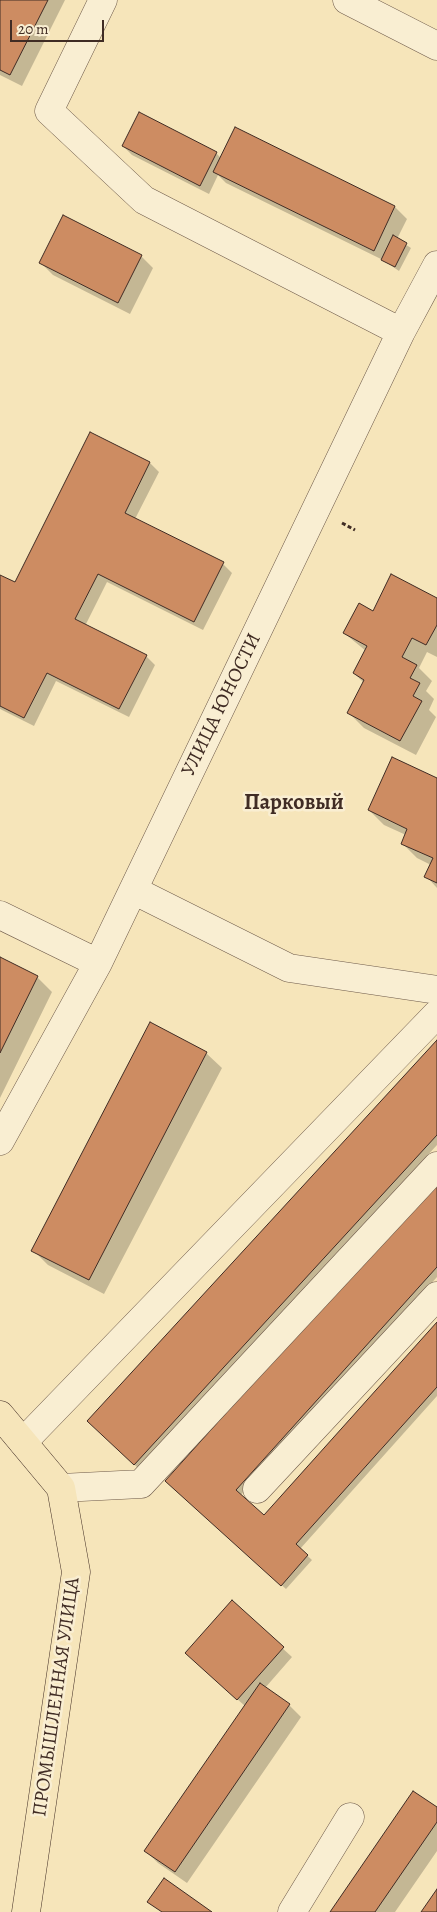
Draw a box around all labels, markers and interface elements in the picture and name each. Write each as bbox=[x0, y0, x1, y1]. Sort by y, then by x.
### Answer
scale bar bbox=[12, 10, 106, 42]
text: 20 m bbox=[18, 19, 49, 39]
street label: УЛИЦА ЮНОСТИ bbox=[177, 630, 267, 780]
district label: Парковый bbox=[244, 791, 344, 817]
street label: ПРОМЫШЛЕННАЯ УЛИЦА bbox=[28, 1576, 86, 1818]

